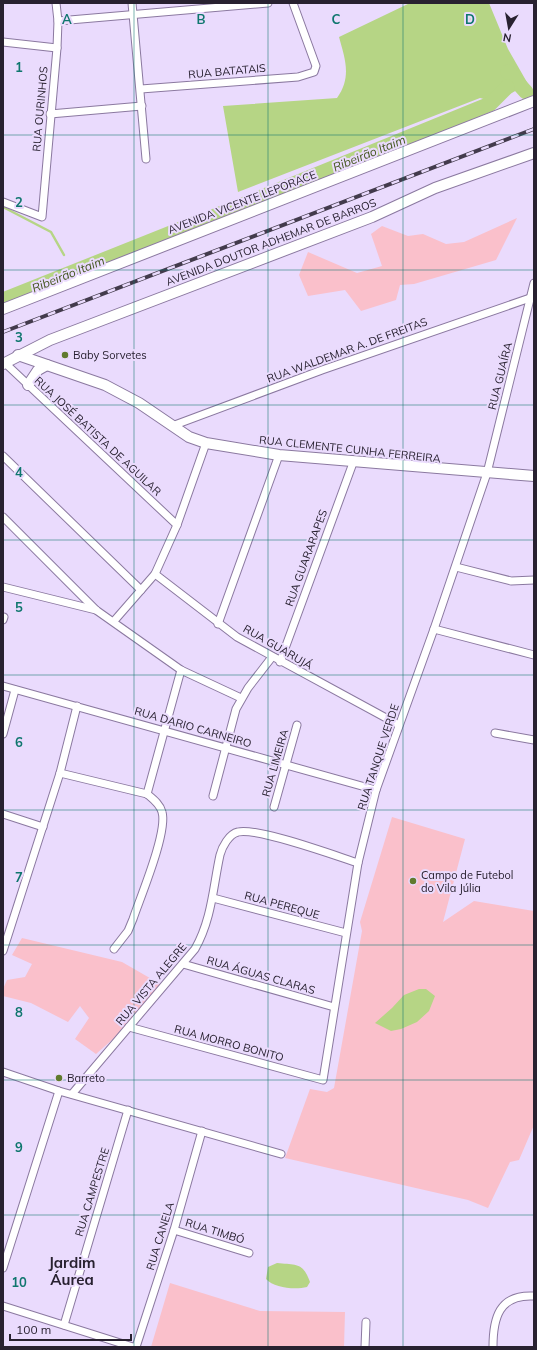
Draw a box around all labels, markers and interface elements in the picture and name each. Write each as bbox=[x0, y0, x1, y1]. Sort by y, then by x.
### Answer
north arrow bbox=[489, 8, 529, 48]
text: A bbox=[62, 11, 72, 27]
text: B bbox=[197, 11, 206, 27]
text: C bbox=[332, 11, 341, 27]
text: D bbox=[465, 11, 475, 27]
text: N bbox=[502, 30, 513, 45]
text: 1 bbox=[15, 59, 23, 75]
street label: RUA BATATAIS bbox=[188, 61, 267, 81]
street label: RUA OURINHOS bbox=[29, 66, 51, 152]
water label: Ribeirão Itaim bbox=[330, 132, 408, 174]
street label: AVENIDA VICENTE LEPORACE bbox=[166, 167, 318, 237]
text: 2 bbox=[15, 194, 23, 210]
street label: AVENIDA DOUTOR ADHEMAR DE BARROS bbox=[164, 195, 378, 289]
water label: Ribeirão Itaim bbox=[29, 253, 107, 295]
street label: RUA WALDEMAR A. DE FREITAS bbox=[265, 314, 429, 386]
text: 3 bbox=[15, 329, 23, 345]
street label: RUA GUAÍRA bbox=[485, 341, 515, 411]
place label: Baby Sorvetes bbox=[73, 348, 147, 362]
marker: Baby Sorvetes bbox=[60, 350, 70, 360]
street label: RUA JOSÉ BATISTA DE AGUILAR bbox=[32, 373, 165, 499]
street label: RUA CLEMENTE CUNHA FERREIRA bbox=[258, 432, 442, 466]
text: 4 bbox=[15, 464, 23, 480]
street label: RUA GUARARAPES bbox=[282, 507, 330, 608]
text: 5 bbox=[15, 599, 23, 615]
street label: RUA GUARUJÁ bbox=[241, 622, 315, 672]
street label: RUA TANQUE VERDE bbox=[354, 702, 402, 812]
street label: RUA DARIO CARNEIRO bbox=[133, 704, 253, 750]
street label: RUA LIMEIRA bbox=[259, 728, 291, 798]
text: 6 bbox=[15, 734, 23, 750]
place label: Campo de Futebol do Vila Júlia bbox=[421, 868, 514, 895]
text: 7 bbox=[15, 869, 23, 885]
marker: Campo de Futebol do Vila Júlia bbox=[408, 876, 418, 886]
street label: RUA PEREQUE bbox=[243, 888, 321, 922]
street label: RUA VISTA ALEGRE bbox=[112, 940, 190, 1028]
street label: RUA ÁGUAS CLARAS bbox=[205, 953, 317, 997]
text: 8 bbox=[15, 1004, 23, 1020]
street label: RUA MORRO BONITO bbox=[173, 1022, 285, 1064]
place label: Barreto bbox=[67, 1071, 105, 1085]
marker: Barreto bbox=[54, 1073, 64, 1083]
text: 9 bbox=[15, 1139, 23, 1155]
street label: RUA CAMPESTRE bbox=[72, 1146, 112, 1238]
street label: RUA CANELA bbox=[143, 1200, 177, 1272]
street label: RUA TIMBÓ bbox=[184, 1215, 246, 1247]
district label: Jardim Áurea bbox=[48, 1253, 96, 1289]
text: 10 bbox=[11, 1274, 27, 1290]
scale bar bbox=[10, 1316, 131, 1342]
text: 100 m bbox=[16, 1322, 51, 1337]

